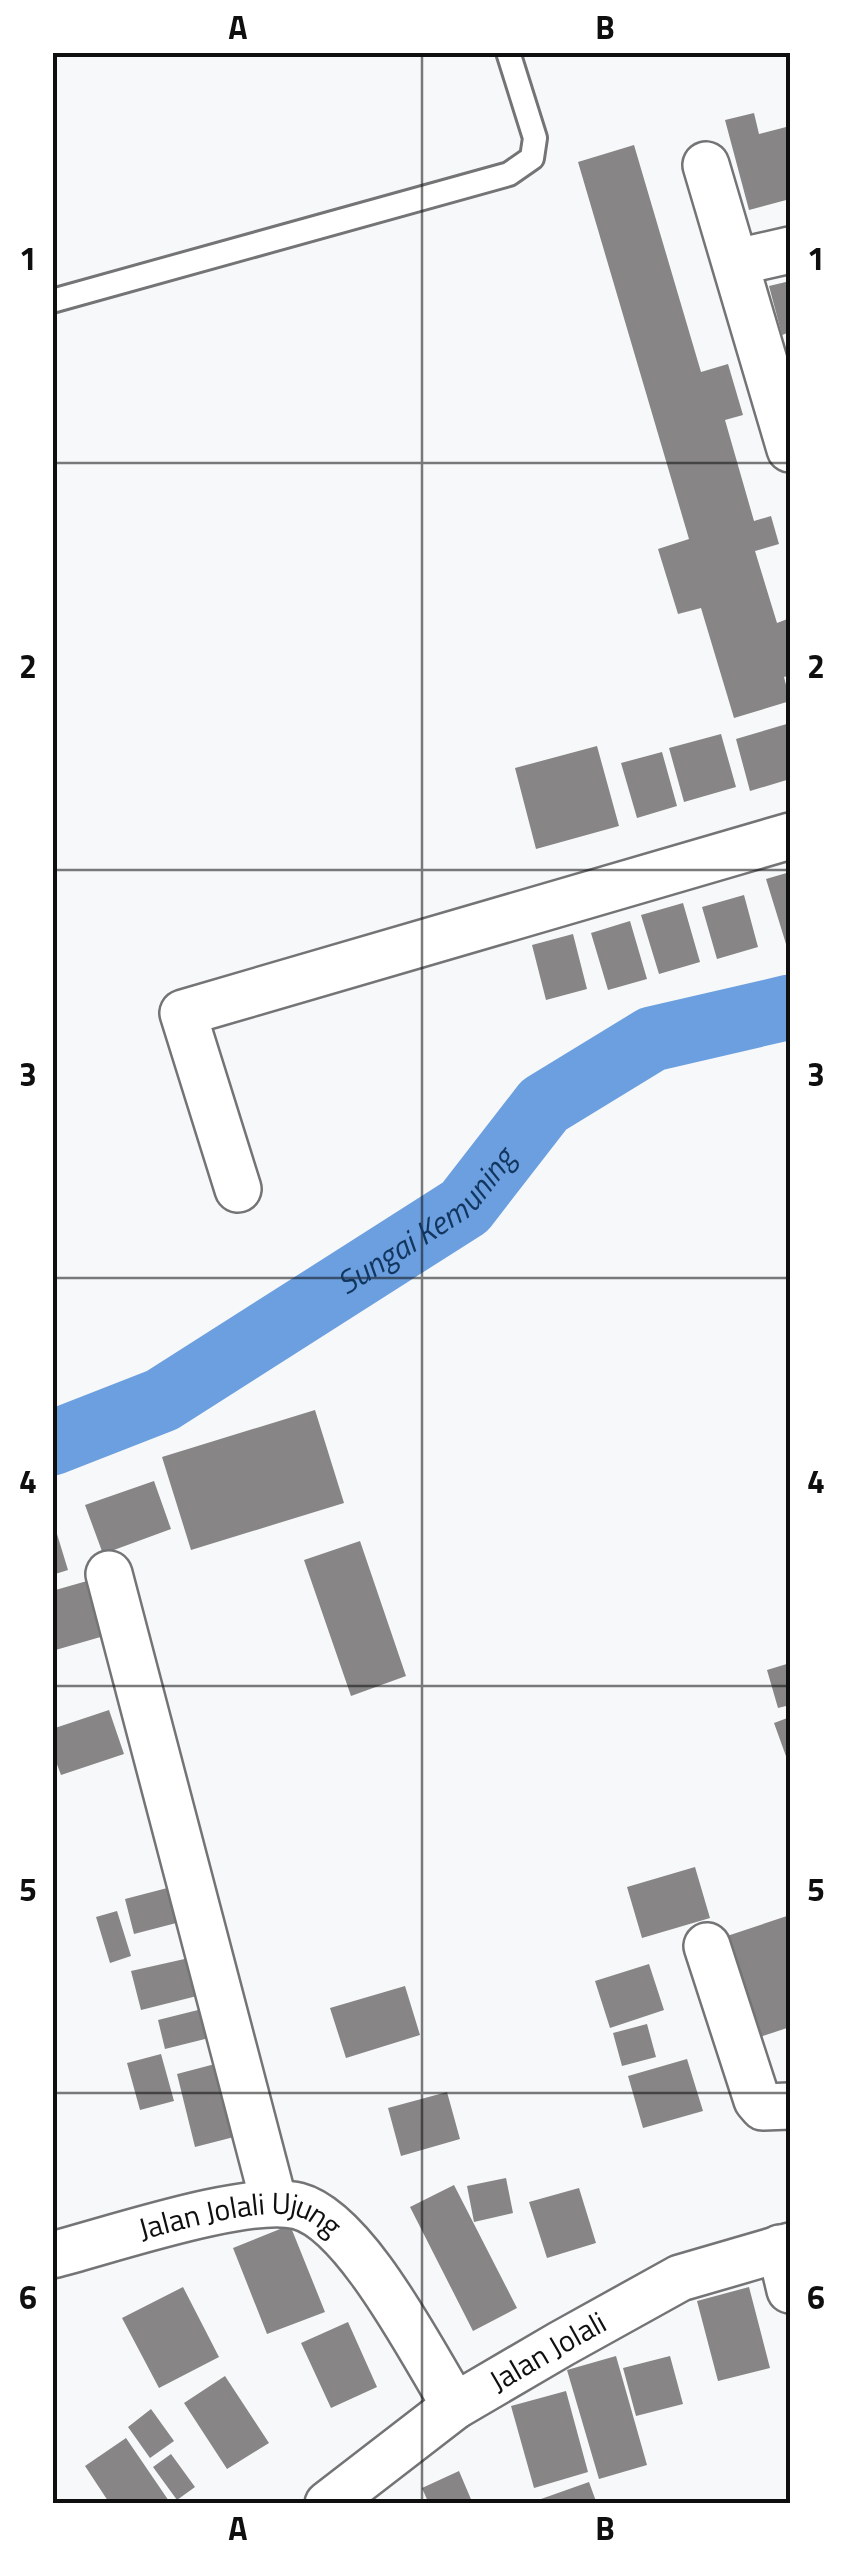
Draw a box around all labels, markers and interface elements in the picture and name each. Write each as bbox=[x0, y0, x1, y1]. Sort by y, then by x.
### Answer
text: A bbox=[228, 3, 248, 51]
text: B bbox=[595, 3, 615, 51]
text: 1 bbox=[19, 234, 37, 282]
text: 1 bbox=[807, 234, 825, 282]
text: 2 bbox=[19, 642, 37, 690]
text: 2 bbox=[807, 642, 825, 690]
text: 3 bbox=[19, 1050, 37, 1098]
text: 3 bbox=[807, 1050, 825, 1098]
water label: Sungai Kemuning bbox=[327, 1134, 528, 1306]
text: 4 bbox=[19, 1457, 37, 1505]
text: 4 bbox=[807, 1457, 825, 1505]
text: 5 bbox=[19, 1865, 37, 1913]
text: 5 bbox=[807, 1865, 825, 1913]
text: Jalan Jolali Ujung bbox=[133, 2180, 353, 2252]
street label: Jalan Jolali Ujung bbox=[133, 2219, 341, 2259]
text: 6 bbox=[19, 2273, 37, 2321]
text: 6 bbox=[807, 2273, 825, 2321]
street label: Jalan Jolali bbox=[480, 2299, 614, 2403]
text: A bbox=[228, 2504, 248, 2552]
text: B bbox=[595, 2504, 615, 2552]

